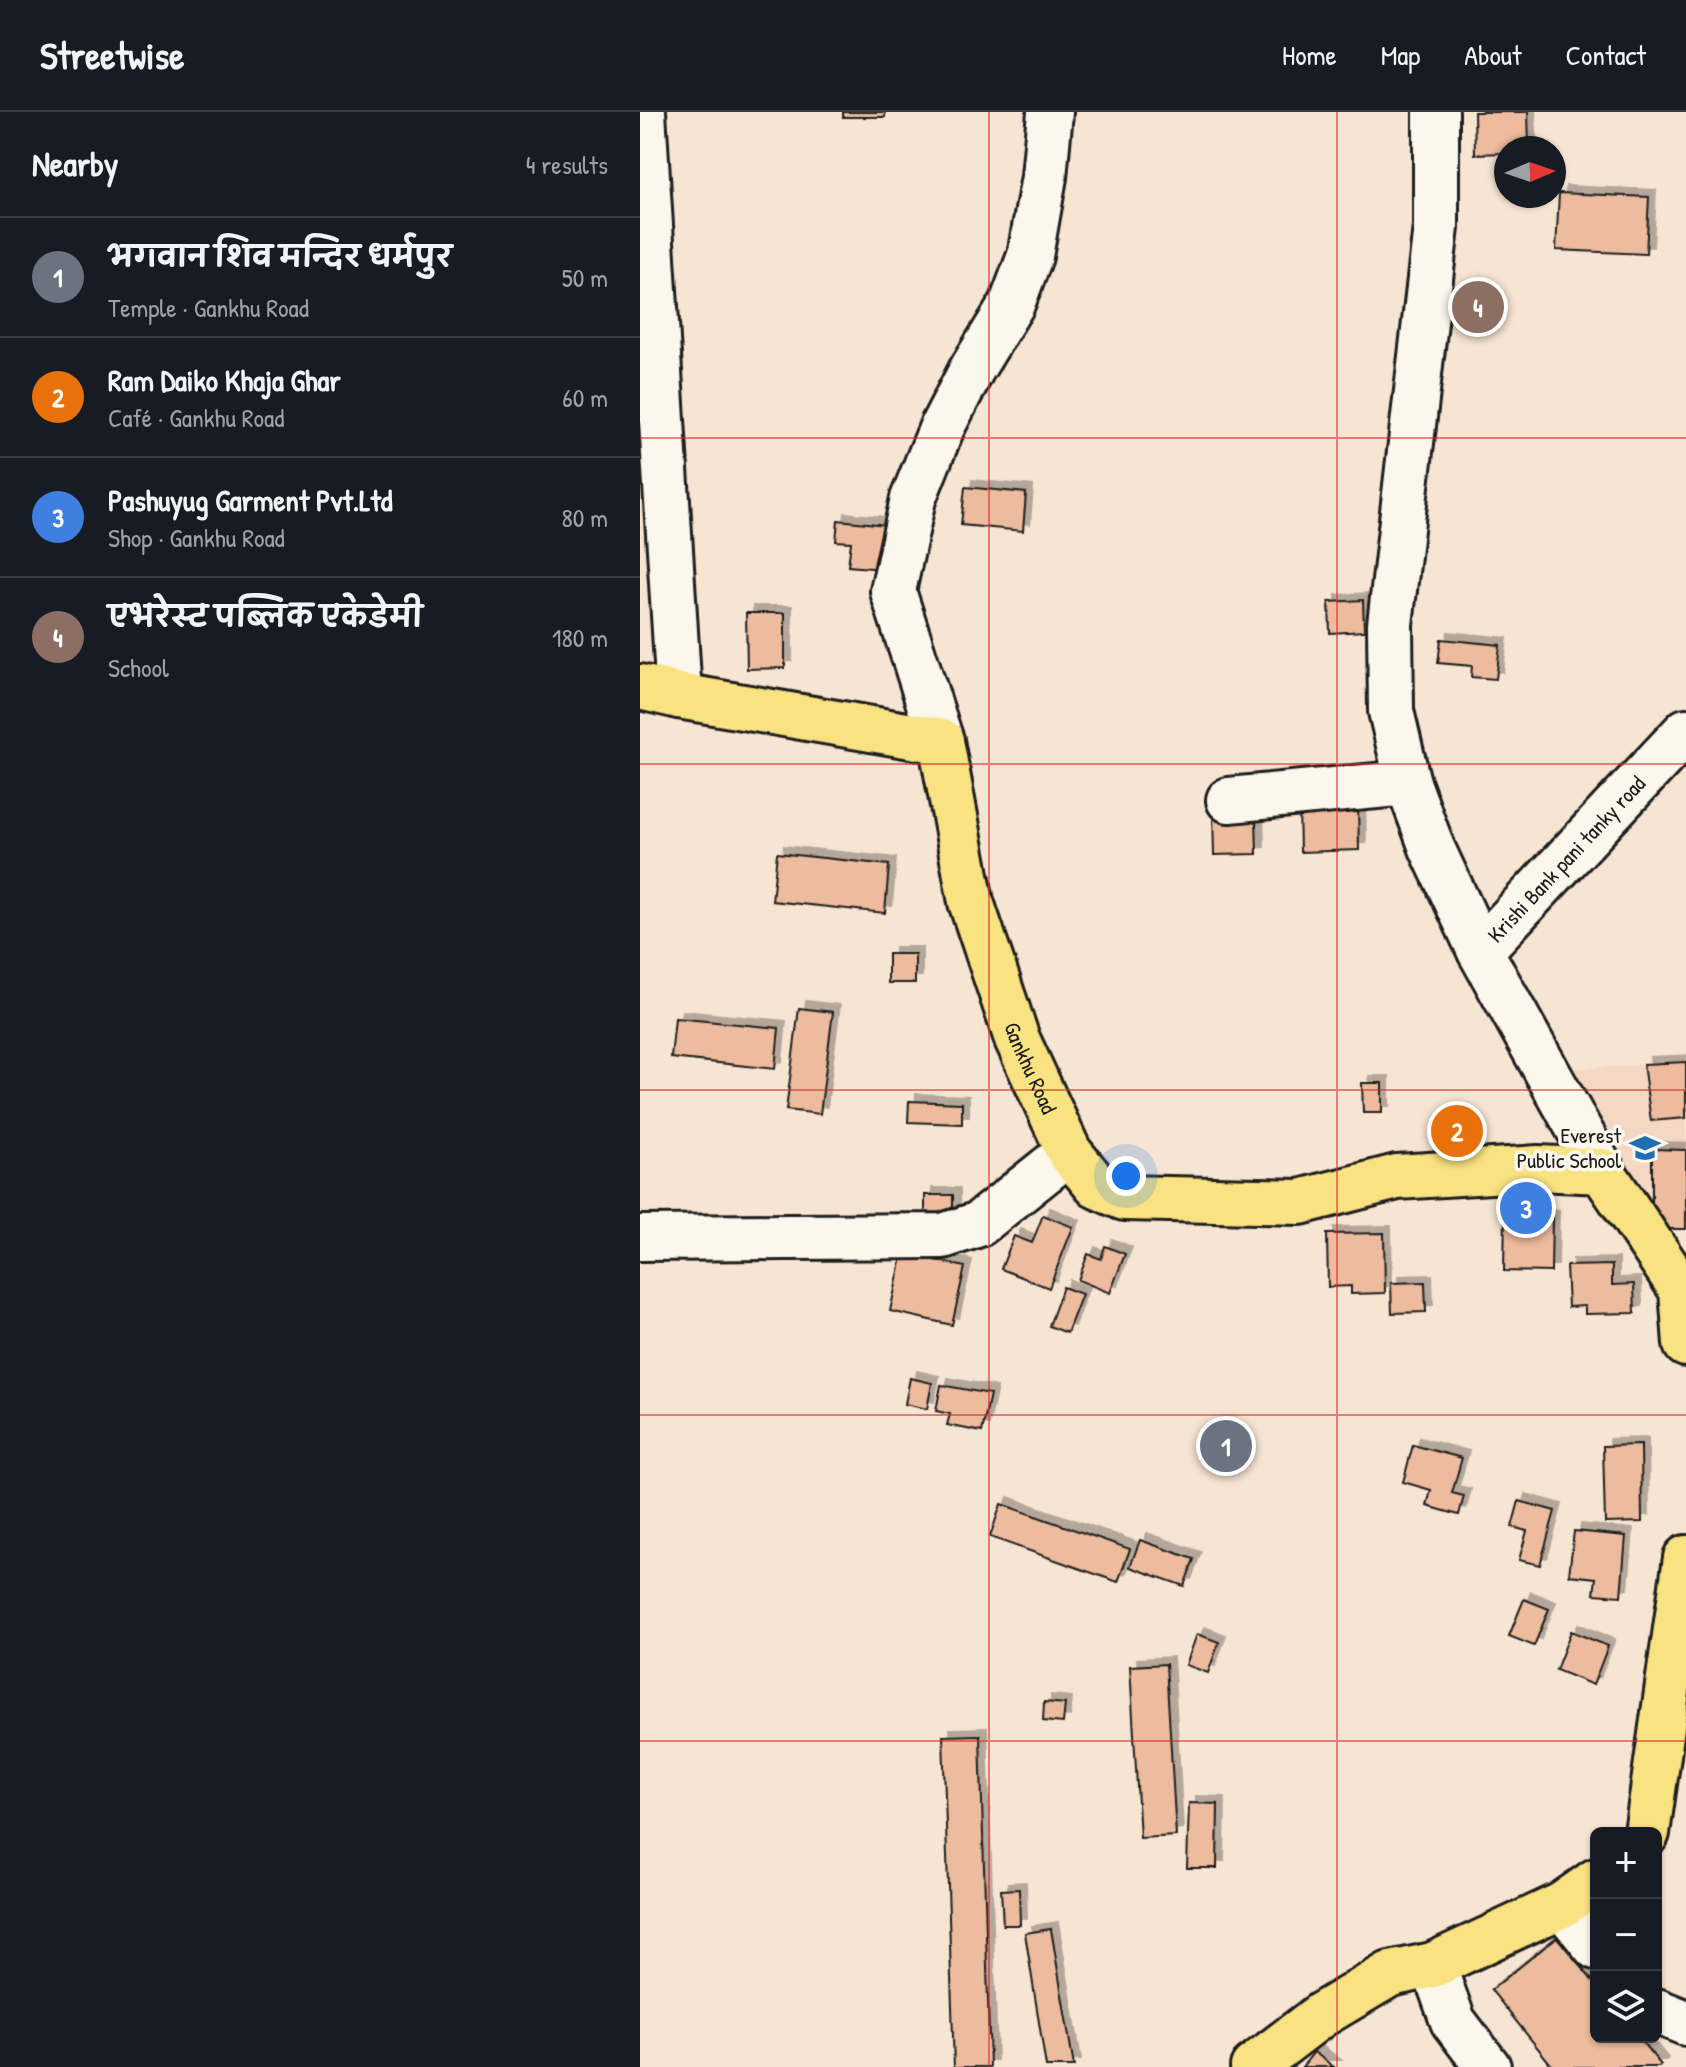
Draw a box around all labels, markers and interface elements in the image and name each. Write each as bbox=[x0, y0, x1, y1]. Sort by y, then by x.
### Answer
text: Streetwise bbox=[40, 29, 184, 81]
text: Home bbox=[1282, 36, 1337, 74]
text: Map bbox=[1381, 36, 1420, 74]
text: About bbox=[1464, 36, 1522, 74]
text: Contact bbox=[1566, 36, 1646, 74]
north arrow bbox=[1494, 136, 1566, 208]
text: Nearby bbox=[32, 141, 118, 187]
text: 4 results bbox=[526, 147, 608, 182]
text: भगवान शिव मन्दिर धर्मपुर bbox=[108, 236, 452, 276]
text: 1 bbox=[53, 260, 63, 295]
text: 50 m bbox=[562, 260, 608, 295]
pin: 4 bbox=[1452, 277, 1504, 337]
text: Temple · Gankhu Road bbox=[108, 290, 309, 325]
text: Ram Daiko Khaja Ghar bbox=[108, 360, 341, 400]
text: 2 bbox=[52, 380, 64, 415]
text: 60 m bbox=[562, 380, 608, 415]
text: Café · Gankhu Road bbox=[108, 400, 284, 435]
text: Pashuyug Garment Pvt.Ltd bbox=[108, 480, 392, 520]
text: 3 bbox=[52, 500, 64, 535]
text: 80 m bbox=[561, 500, 608, 535]
text: Shop · Gankhu Road bbox=[108, 520, 285, 555]
text: एभरेस्ट पब्लिक एकेडेमी bbox=[108, 596, 423, 636]
text: 4 bbox=[53, 620, 63, 655]
text: 180 m bbox=[552, 620, 608, 655]
text: School bbox=[108, 650, 169, 685]
street label: Krishi Bank pani tanky road bbox=[1480, 769, 1652, 949]
street label: Gankhu Road bbox=[997, 1018, 1064, 1119]
pin: 2 bbox=[1431, 1101, 1483, 1161]
place label: Everest Public School bbox=[1517, 1120, 1621, 1175]
school or university icon: Everest Public School bbox=[1628, 1131, 1662, 1165]
your location bbox=[1106, 1156, 1146, 1196]
pin: 3 bbox=[1500, 1178, 1552, 1238]
pin: 1 bbox=[1200, 1416, 1252, 1476]
map controls bbox=[1590, 1827, 1662, 2043]
button: + bbox=[1590, 1827, 1662, 1899]
button: − bbox=[1590, 1899, 1662, 1971]
button: layers bbox=[1590, 1971, 1662, 2043]

